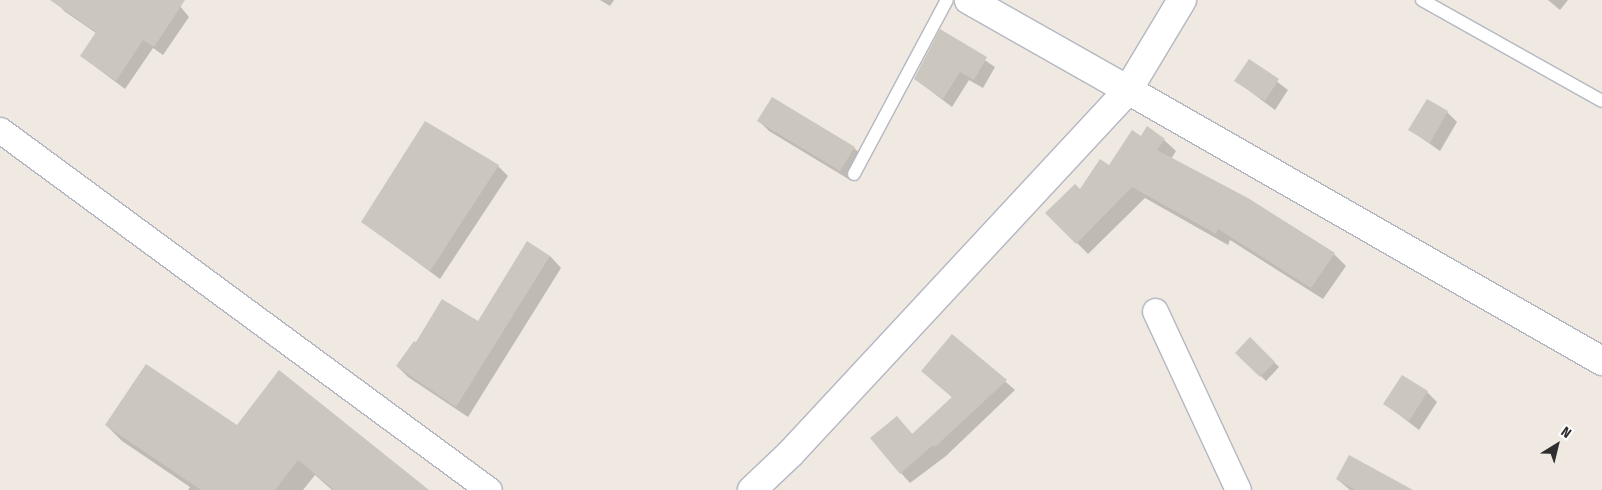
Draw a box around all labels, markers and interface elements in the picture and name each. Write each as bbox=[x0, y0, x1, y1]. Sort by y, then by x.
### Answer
north arrow bbox=[1532, 420, 1582, 470]
text: N bbox=[1558, 423, 1574, 442]

